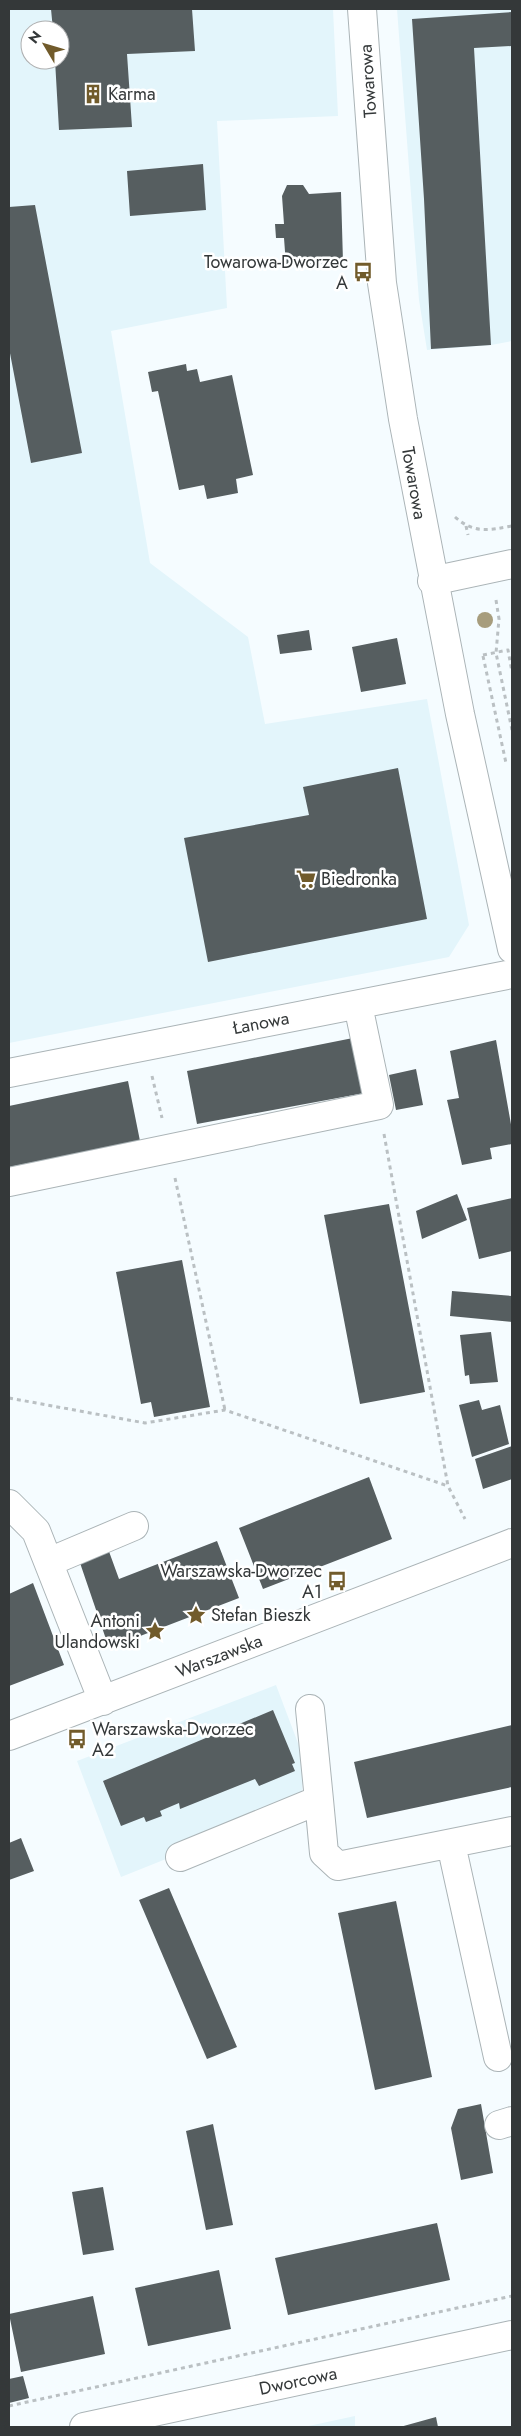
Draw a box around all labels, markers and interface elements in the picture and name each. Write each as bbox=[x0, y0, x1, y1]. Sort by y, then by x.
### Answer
north arrow bbox=[20, 20, 70, 70]
text: N bbox=[23, 26, 46, 48]
street label: Towarowa bbox=[352, 43, 384, 119]
place label: Karma bbox=[108, 81, 156, 107]
building icon: Karma bbox=[82, 83, 104, 105]
place label: Towarowa-Dworzec A bbox=[204, 249, 348, 296]
bus stop icon: Towarowa-Dworzec A bbox=[352, 261, 374, 283]
street label: Towarowa bbox=[395, 445, 433, 521]
place label: Biedronka bbox=[321, 866, 397, 892]
supermarket icon: Biedronka bbox=[295, 868, 317, 890]
street label: Łanowa bbox=[230, 1005, 291, 1041]
place label: Warszawska-Dworzec A1 bbox=[160, 1558, 322, 1605]
bus stop icon: Warszawska-Dworzec A1 bbox=[326, 1570, 348, 1592]
place label: Stefan Bieszk bbox=[211, 1602, 311, 1628]
place icon: Stefan Bieszk bbox=[185, 1604, 207, 1626]
place label: Antoni Ulandowski bbox=[55, 1608, 140, 1655]
place icon: Antoni Ulandowski bbox=[144, 1620, 166, 1642]
street label: Warszawska bbox=[172, 1628, 266, 1684]
place label: Warszawska-Dworzec A2 bbox=[92, 1716, 254, 1763]
bus stop icon: Warszawska-Dworzec A2 bbox=[66, 1728, 88, 1750]
street label: Dworcowa bbox=[257, 2360, 339, 2402]

